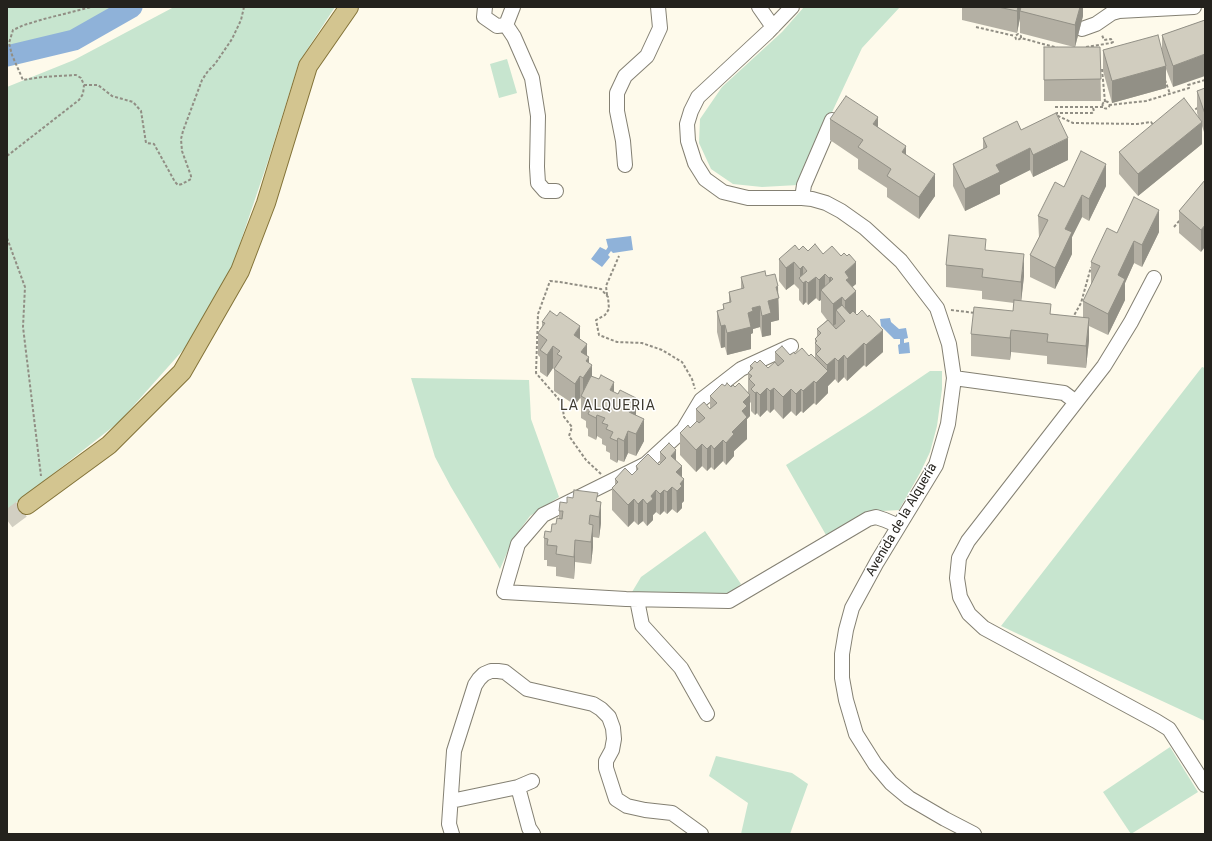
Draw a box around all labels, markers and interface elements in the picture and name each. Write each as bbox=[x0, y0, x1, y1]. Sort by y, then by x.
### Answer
district label: LA ALQUERIA bbox=[560, 398, 656, 414]
street label: Avenida de la Alquería bbox=[863, 461, 941, 579]

